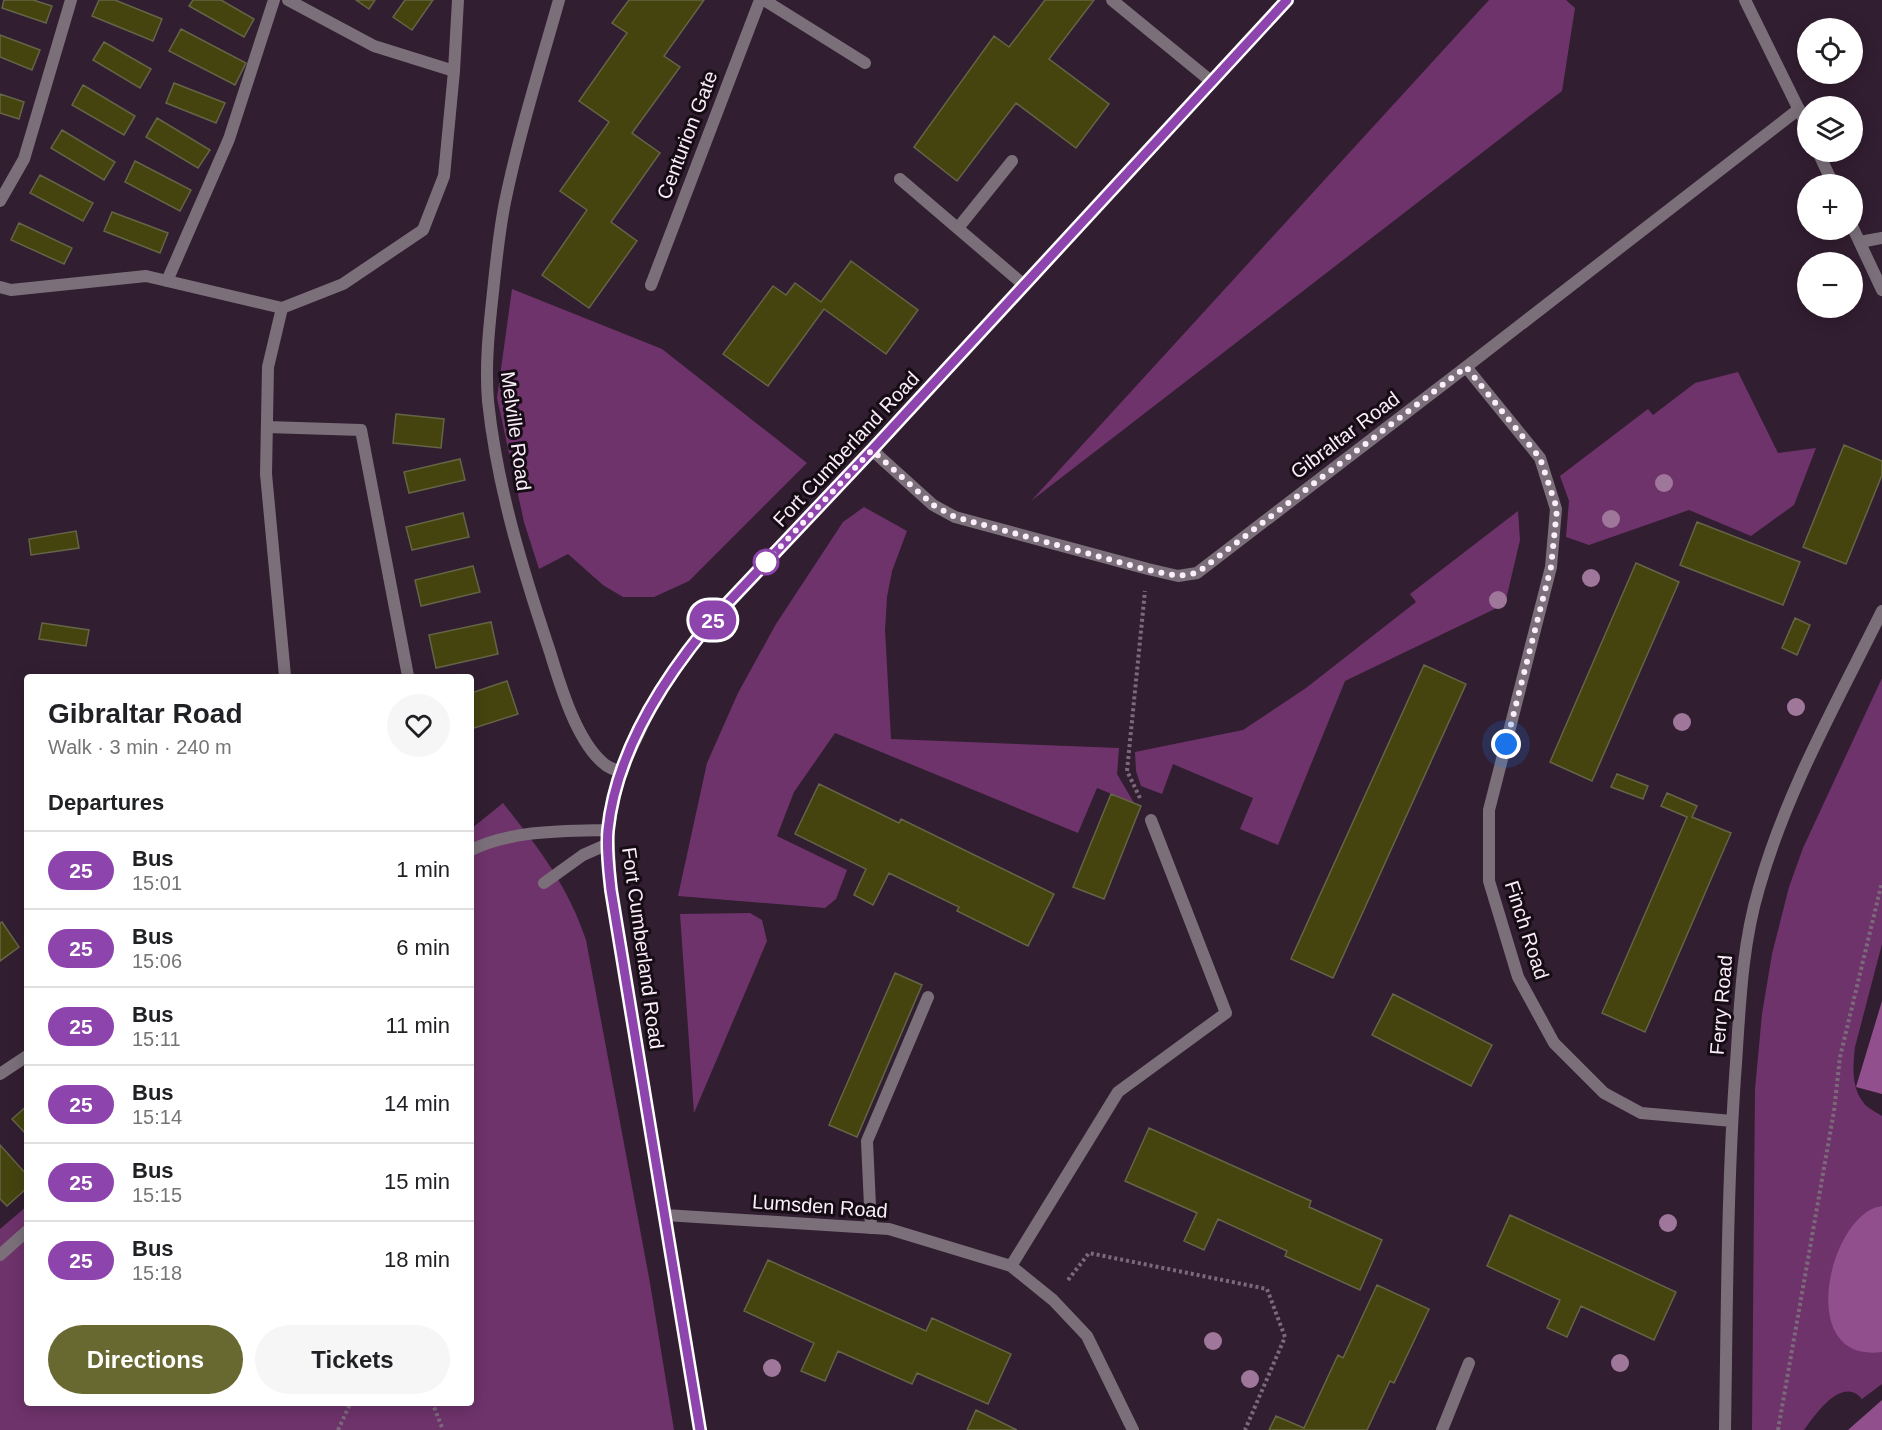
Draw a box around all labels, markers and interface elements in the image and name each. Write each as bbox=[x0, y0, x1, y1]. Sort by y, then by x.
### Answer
map controls bbox=[1797, 18, 1863, 318]
button: locate bbox=[1797, 18, 1863, 84]
street label: Centurion Gate bbox=[652, 68, 722, 202]
button: layers bbox=[1797, 96, 1863, 162]
button: + bbox=[1797, 174, 1863, 240]
button: − bbox=[1797, 252, 1863, 318]
street label: Fort Cumberland Road bbox=[769, 367, 923, 531]
street label: Melville Road bbox=[497, 370, 535, 492]
street label: Gibraltar Road bbox=[1286, 387, 1404, 483]
unlabelled marker bbox=[753, 549, 779, 575]
line badge: 25 bbox=[686, 600, 740, 640]
text: 25 bbox=[701, 609, 725, 632]
button: heart bbox=[387, 694, 450, 757]
text: Gibraltar Road bbox=[48, 698, 242, 729]
your location bbox=[1491, 729, 1521, 759]
text: Walk · 3 min · 240 m bbox=[48, 736, 232, 758]
text: Departures bbox=[48, 790, 164, 815]
text: Bus bbox=[132, 846, 174, 871]
street label: Fort Cumberland Road bbox=[618, 846, 668, 1050]
text: 1 min bbox=[396, 857, 450, 882]
text: 25 bbox=[69, 859, 93, 882]
text: 15:01 bbox=[132, 872, 182, 894]
street label: Finch Road bbox=[1501, 878, 1553, 982]
text: Bus bbox=[132, 924, 174, 949]
text: 6 min bbox=[396, 935, 450, 960]
text: 25 bbox=[69, 937, 93, 960]
text: 15:06 bbox=[132, 950, 182, 972]
street label: Ferry Road bbox=[1706, 954, 1736, 1056]
text: Bus bbox=[132, 1002, 174, 1027]
text: 11 min bbox=[386, 1013, 450, 1038]
text: 25 bbox=[69, 1015, 93, 1038]
text: 15:11 bbox=[132, 1028, 181, 1050]
text: Bus bbox=[132, 1080, 174, 1105]
text: 14 min bbox=[384, 1091, 450, 1116]
text: 25 bbox=[69, 1093, 93, 1116]
text: 15:14 bbox=[132, 1106, 182, 1128]
text: Bus bbox=[132, 1158, 174, 1183]
text: 15 min bbox=[384, 1169, 450, 1194]
text: 25 bbox=[69, 1171, 93, 1194]
text: 15:15 bbox=[132, 1184, 182, 1206]
street label: Lumsden Road bbox=[752, 1190, 888, 1222]
text: Bus bbox=[132, 1236, 174, 1261]
text: 18 min bbox=[384, 1247, 450, 1272]
text: 25 bbox=[69, 1249, 93, 1272]
text: 15:18 bbox=[132, 1262, 182, 1284]
button: Directions bbox=[48, 1325, 243, 1394]
button: Tickets bbox=[255, 1325, 450, 1394]

